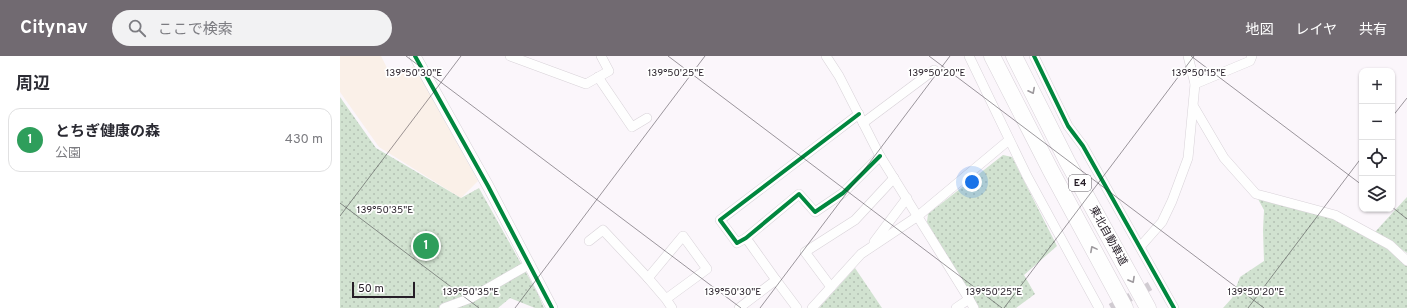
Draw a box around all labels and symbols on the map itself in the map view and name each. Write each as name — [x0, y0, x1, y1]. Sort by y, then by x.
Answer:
text: 139°50'30"E — [386, 67, 442, 80]
text: 139°50'25"E — [648, 67, 704, 80]
text: 139°50'20"E — [909, 67, 965, 80]
text: 139°50'15"E — [1172, 67, 1226, 80]
one-way arrow — [1027, 87, 1035, 94]
your location — [962, 172, 982, 192]
road number: E4 — [1069, 175, 1091, 191]
text: 139°50'35"E — [357, 204, 413, 217]
street label: 東北自動車道 — [1086, 204, 1130, 268]
pin: 1 — [413, 231, 439, 261]
one-way arrow — [1090, 246, 1098, 253]
one-way arrow — [1128, 276, 1135, 283]
scale bar — [352, 280, 415, 299]
text: 139°50'35"E — [443, 286, 499, 299]
text: 139°50'30"E — [705, 286, 761, 299]
text: 139°50'25"E — [966, 286, 1022, 299]
text: 139°50'20"E — [1228, 286, 1284, 299]

